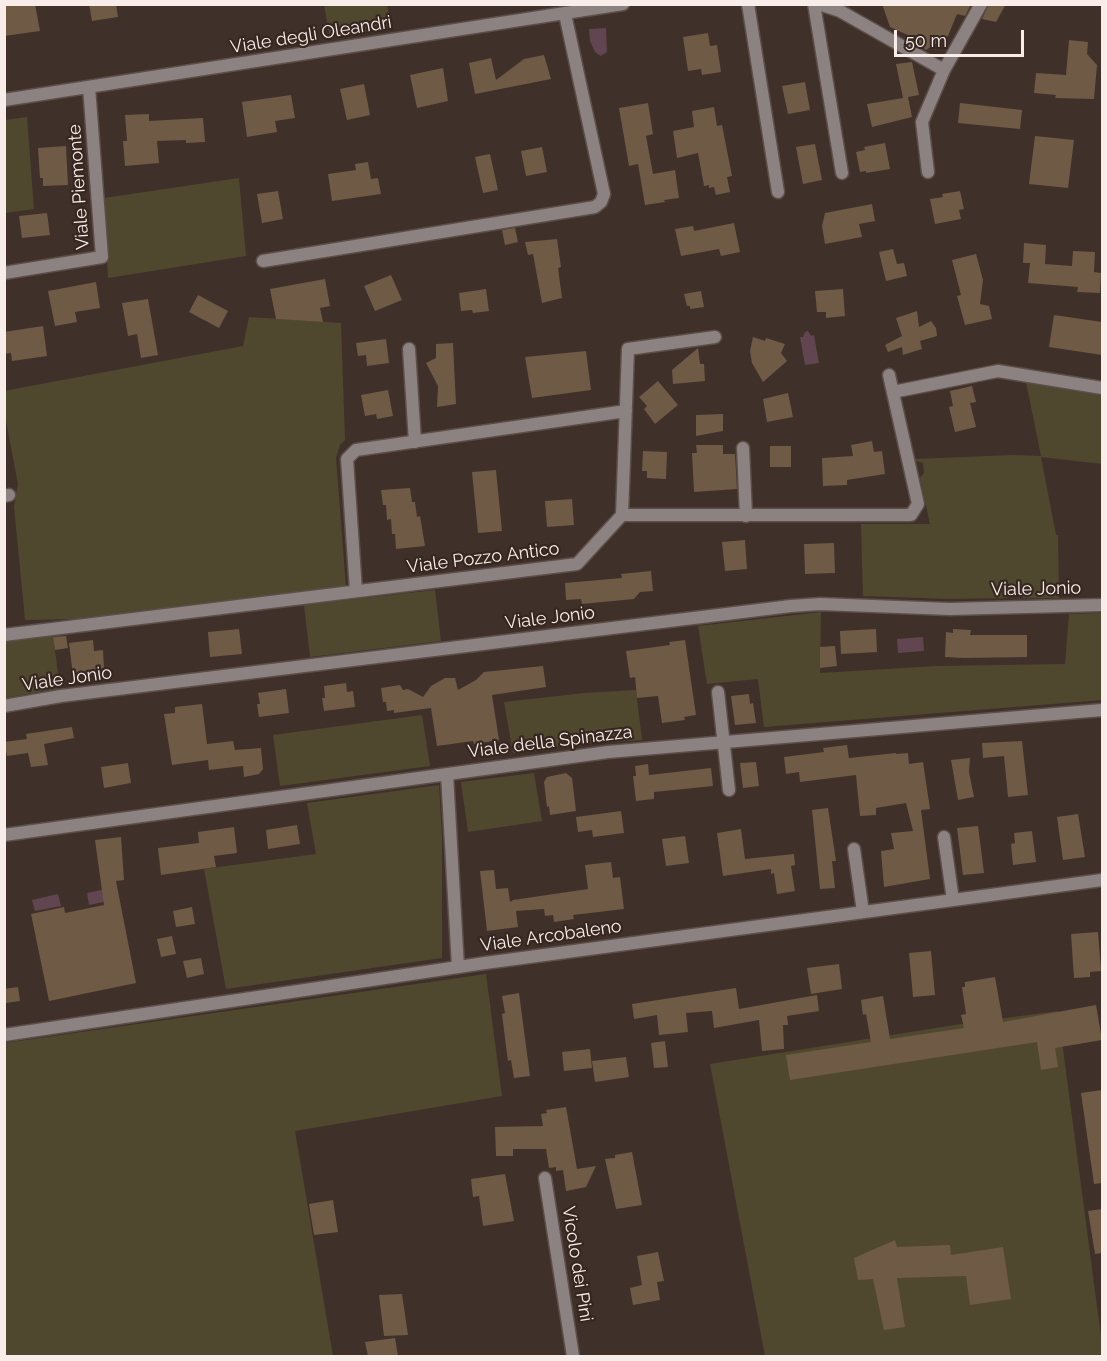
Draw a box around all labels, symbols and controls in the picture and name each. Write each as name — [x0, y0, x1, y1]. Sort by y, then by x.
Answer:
street label: Viale degli Oleandri — [229, 12, 393, 58]
scale bar — [897, 18, 1028, 56]
text: 50 m — [905, 30, 947, 51]
street label: Viale Piemonte — [64, 124, 94, 250]
street label: Viale Pozzo Antico — [406, 538, 560, 578]
street label: Viale Jonio — [991, 577, 1081, 601]
street label: Viale Jonio — [504, 602, 596, 634]
street label: Viale Jonio — [21, 662, 113, 696]
street label: Viale della Spinazza — [466, 721, 634, 763]
street label: Viale Arcobaleno — [479, 915, 623, 957]
street label: Vicolo dei Pini — [557, 1205, 597, 1323]

